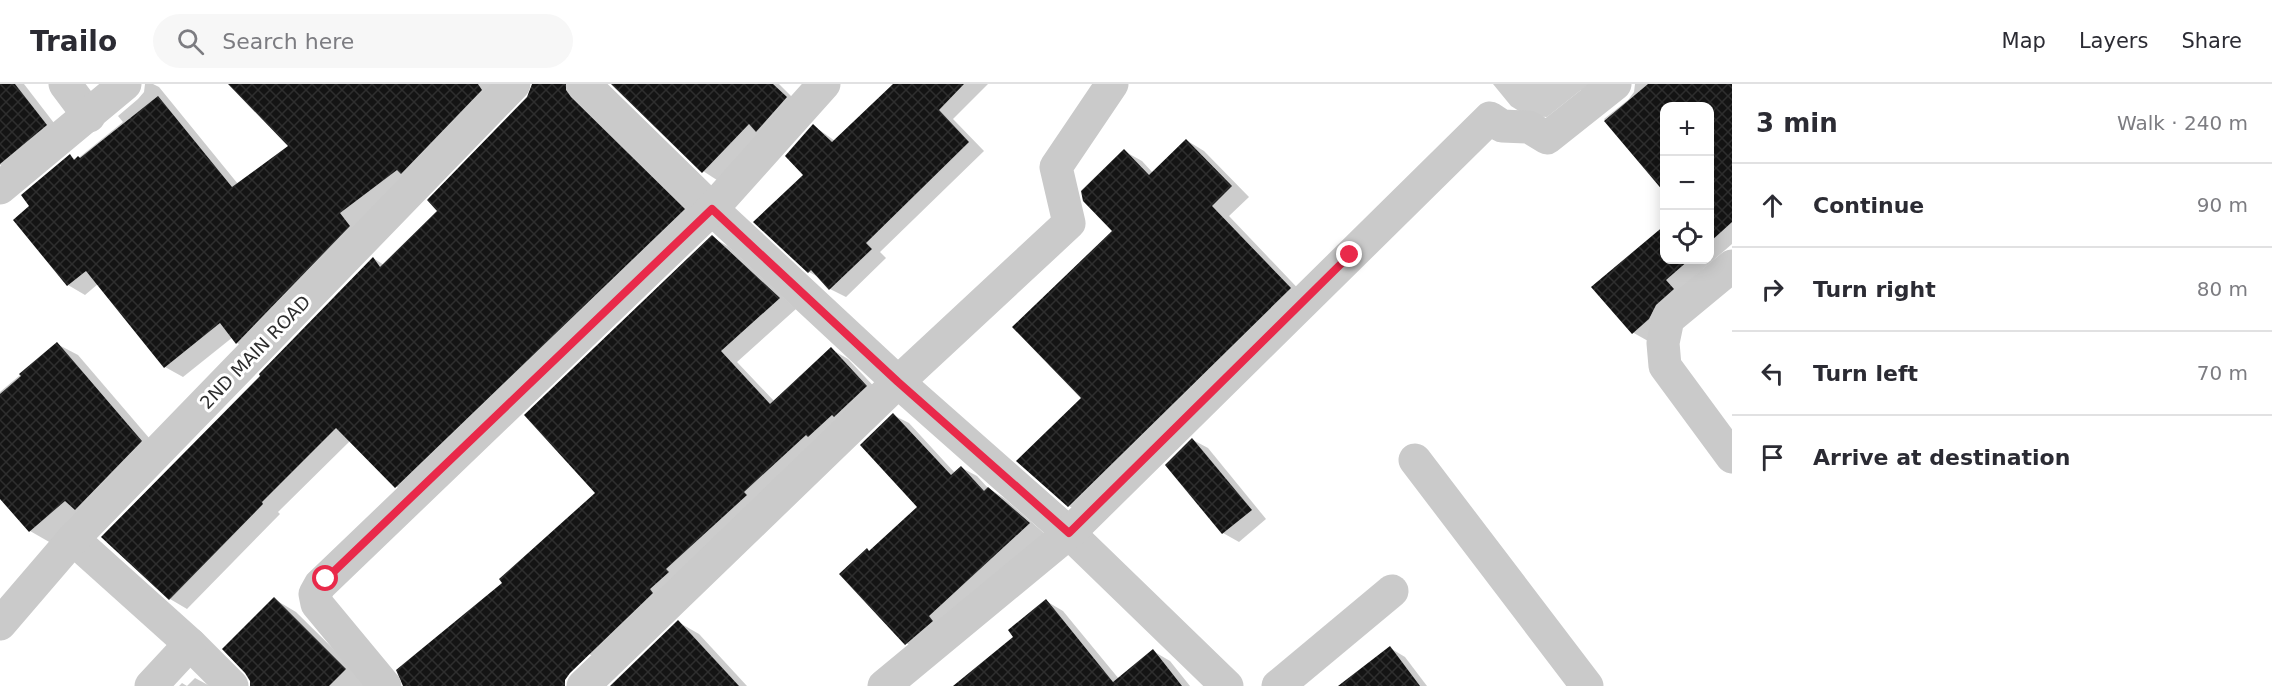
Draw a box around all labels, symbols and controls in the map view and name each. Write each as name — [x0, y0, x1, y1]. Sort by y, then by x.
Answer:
search box — [153, 14, 573, 68]
text: Trailo — [30, 25, 117, 58]
icon: search — [174, 25, 207, 58]
text: Search here — [222, 29, 354, 54]
text: Map — [2002, 29, 2046, 53]
text: Layers — [2079, 29, 2148, 53]
text: Share — [2181, 29, 2242, 53]
map controls — [1660, 102, 1714, 264]
button: + — [1660, 102, 1714, 156]
text: 3 min — [1756, 108, 1838, 138]
text: Walk · 240 m — [2117, 111, 2248, 135]
button: − — [1660, 156, 1714, 210]
icon: ahead — [1756, 189, 1789, 222]
text: Continue — [1813, 193, 1924, 218]
text: 90 m — [2197, 193, 2248, 217]
button: locate — [1660, 210, 1714, 264]
route end — [1336, 241, 1362, 267]
icon: right — [1756, 273, 1789, 306]
text: Turn right — [1813, 277, 1936, 302]
text: 80 m — [2197, 277, 2248, 301]
street label: 2ND MAIN ROAD — [196, 291, 314, 413]
icon: left — [1756, 357, 1789, 390]
text: Turn left — [1813, 361, 1918, 386]
text: 70 m — [2197, 361, 2248, 385]
icon: arrive — [1756, 441, 1789, 474]
text: Arrive at destination — [1813, 445, 2070, 470]
route start — [312, 565, 338, 591]

